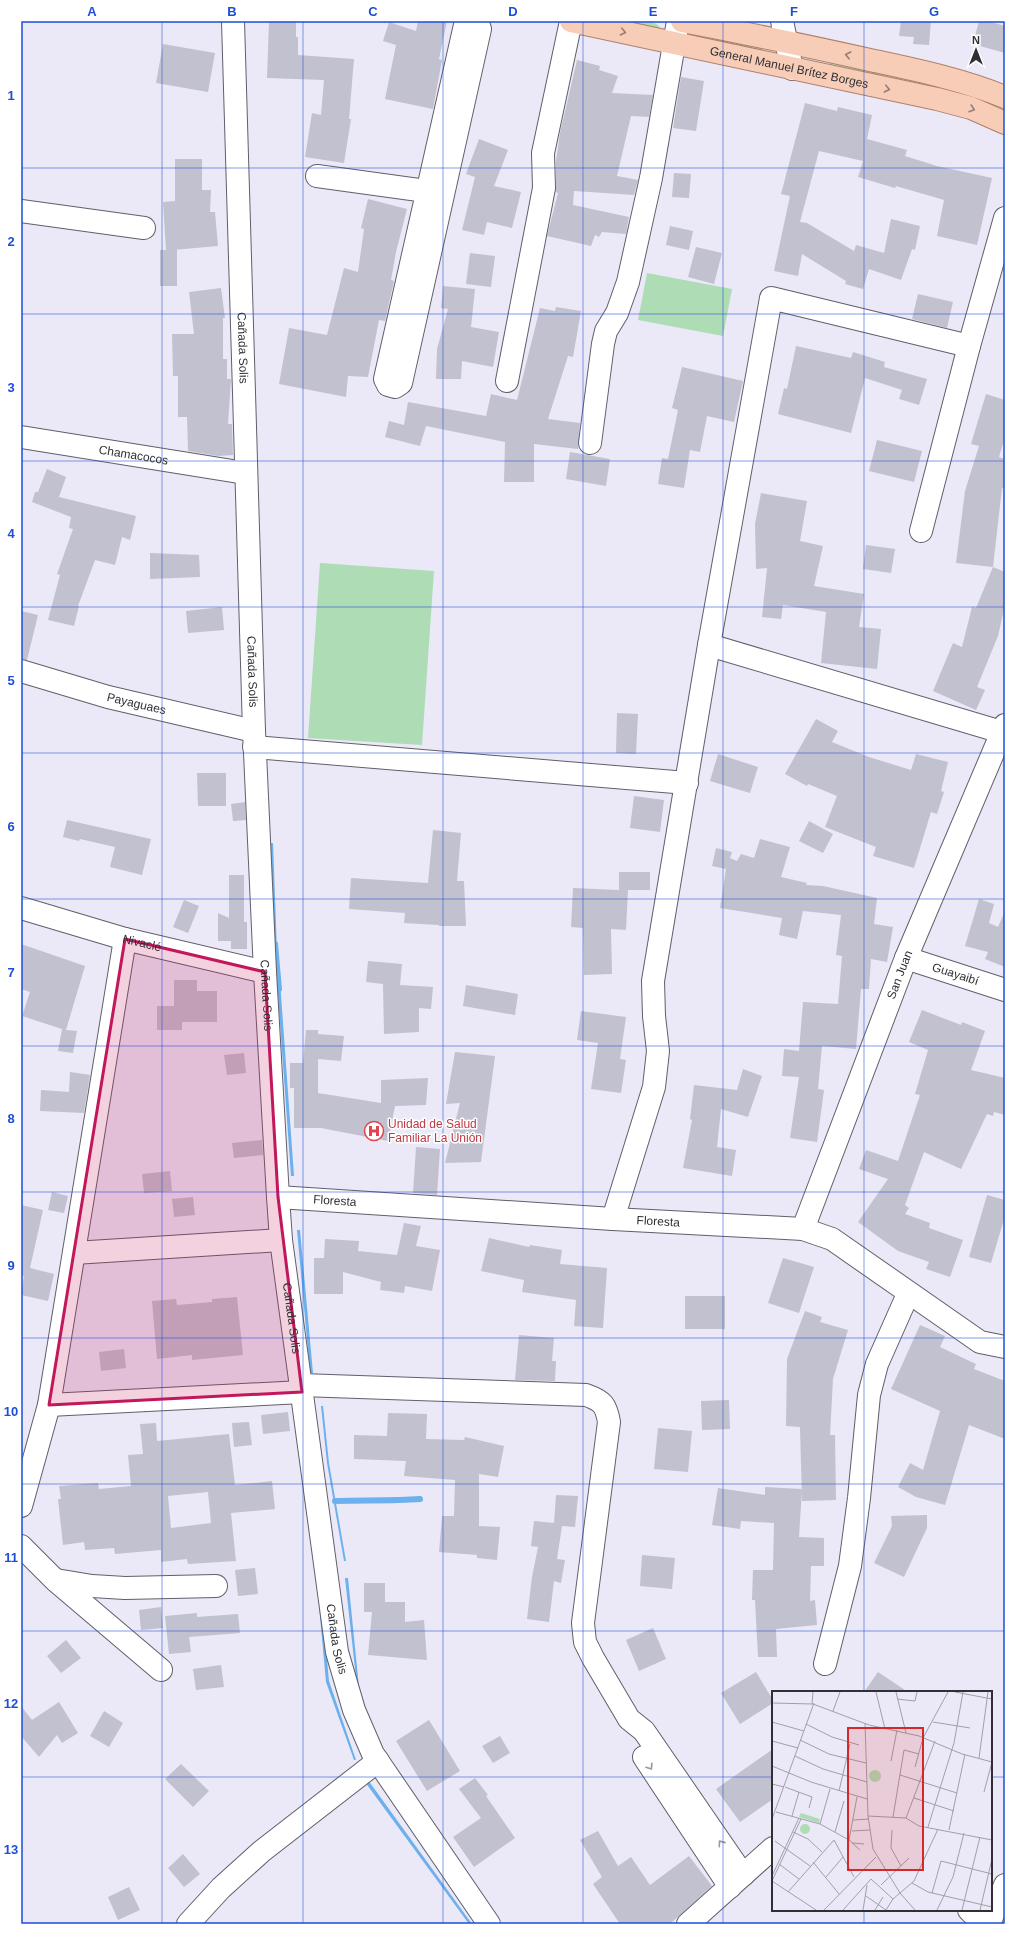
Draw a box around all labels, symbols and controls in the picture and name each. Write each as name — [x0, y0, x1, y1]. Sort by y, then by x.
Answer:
text: A — [87, 4, 97, 19]
text: B — [227, 4, 237, 19]
text: C — [368, 4, 378, 19]
text: D — [508, 4, 518, 19]
text: E — [649, 4, 658, 19]
text: F — [790, 4, 798, 19]
text: G — [929, 4, 939, 19]
one-way arrow — [620, 28, 626, 36]
north arrow — [956, 30, 996, 70]
text: N — [972, 34, 980, 46]
street label: General Manuel Brítez Borges — [709, 44, 870, 91]
one-way arrow — [845, 51, 851, 59]
one-way arrow — [884, 84, 890, 92]
text: 1 — [7, 88, 15, 103]
one-way arrow — [968, 104, 975, 113]
text: 2 — [7, 234, 15, 249]
street label: Cañada Solis — [235, 312, 251, 384]
text: 3 — [7, 380, 15, 395]
street label: Chamacocos — [98, 443, 169, 468]
text: 4 — [7, 526, 15, 541]
street label: Cañada Solis — [244, 636, 260, 708]
text: 5 — [7, 673, 15, 688]
street label: Payaguaes — [106, 690, 167, 717]
text: 6 — [7, 819, 15, 834]
street label: Nivaclé — [121, 932, 163, 954]
street label: San Juan — [884, 948, 915, 1001]
street label: Cañada Solis — [257, 959, 275, 1031]
street label: Guayaibí — [930, 960, 981, 988]
text: 7 — [7, 965, 15, 980]
text: 8 — [7, 1111, 15, 1126]
place label: Unidad de Salud Familiar La Unión — [388, 1117, 482, 1145]
hospital icon: Unidad de Salud Familiar La Unión — [363, 1120, 385, 1142]
street label: Floresta — [313, 1192, 357, 1209]
street label: Floresta — [636, 1213, 681, 1230]
text: 9 — [7, 1258, 15, 1273]
street label: Cañada Solis — [280, 1282, 303, 1355]
text: 10 — [4, 1404, 18, 1419]
text: 11 — [4, 1550, 18, 1565]
street label: Cañada Solis — [324, 1603, 350, 1676]
inset map — [772, 1691, 992, 1911]
text: 12 — [4, 1696, 18, 1711]
one-way arrow — [645, 1763, 653, 1770]
one-way arrow — [718, 1840, 726, 1847]
text: 13 — [4, 1842, 18, 1857]

